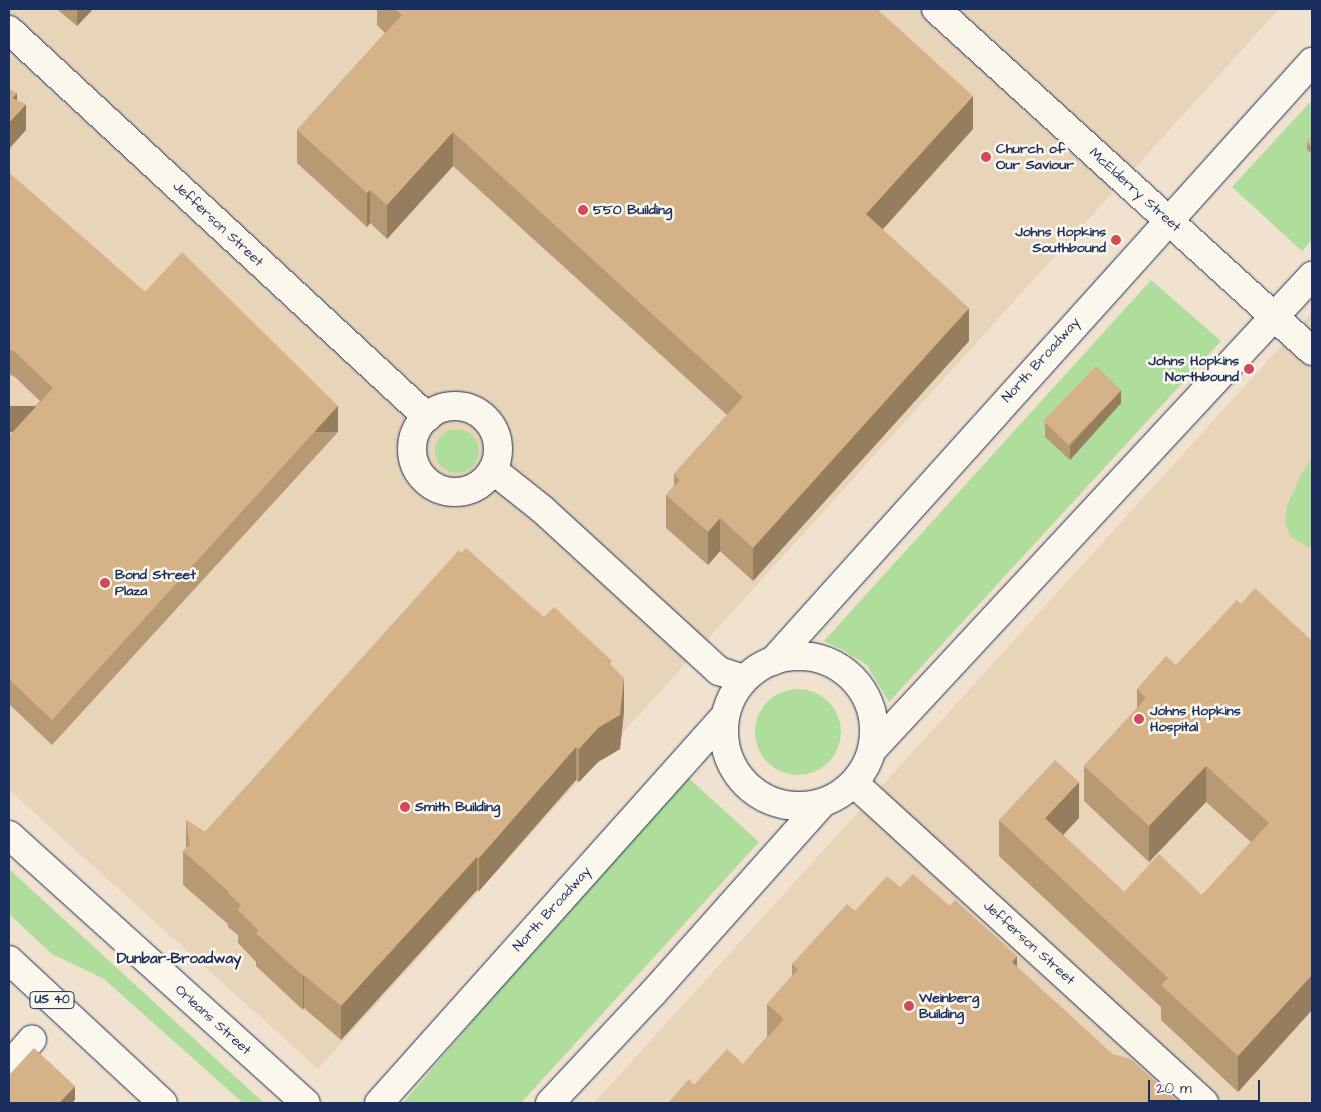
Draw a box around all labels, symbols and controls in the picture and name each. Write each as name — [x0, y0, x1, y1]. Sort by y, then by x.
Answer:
place label: Church of Our Saviour — [996, 141, 1074, 174]
street label: McElderry Street — [1086, 144, 1184, 236]
marker: Church of Our Saviour — [980, 151, 992, 163]
street label: Jefferson Street — [169, 178, 267, 270]
place label: 550 Building — [593, 202, 672, 218]
marker: 550 Building — [577, 204, 589, 216]
place label: Johns Hopkins Southbound — [1015, 224, 1106, 256]
marker: Johns Hopkins Southbound — [1110, 234, 1122, 246]
street label: North Broadway — [998, 314, 1084, 406]
place label: Johns Hopkins Northbound — [1148, 353, 1239, 386]
marker: Johns Hopkins Northbound — [1243, 363, 1255, 375]
place label: Bond Street Plaza — [115, 567, 196, 600]
marker: Bond Street Plaza — [99, 577, 111, 589]
place label: Johns Hopkins Hospital — [1150, 703, 1241, 736]
marker: Johns Hopkins Hospital — [1132, 712, 1146, 726]
place label: Smith Building — [415, 799, 500, 815]
marker: Smith Building — [399, 801, 411, 813]
street label: North Broadway — [509, 863, 595, 955]
street label: Jefferson Street — [980, 897, 1078, 989]
district label: Dunbar-Broadway — [117, 950, 241, 968]
street label: Orleans Street — [171, 981, 255, 1059]
road number: US 40 — [30, 990, 74, 1010]
place label: Weinberg Building — [919, 990, 979, 1022]
marker: Weinberg Building — [903, 1000, 915, 1012]
scale bar — [1151, 1070, 1264, 1102]
text: 20 m — [1156, 1078, 1192, 1099]

